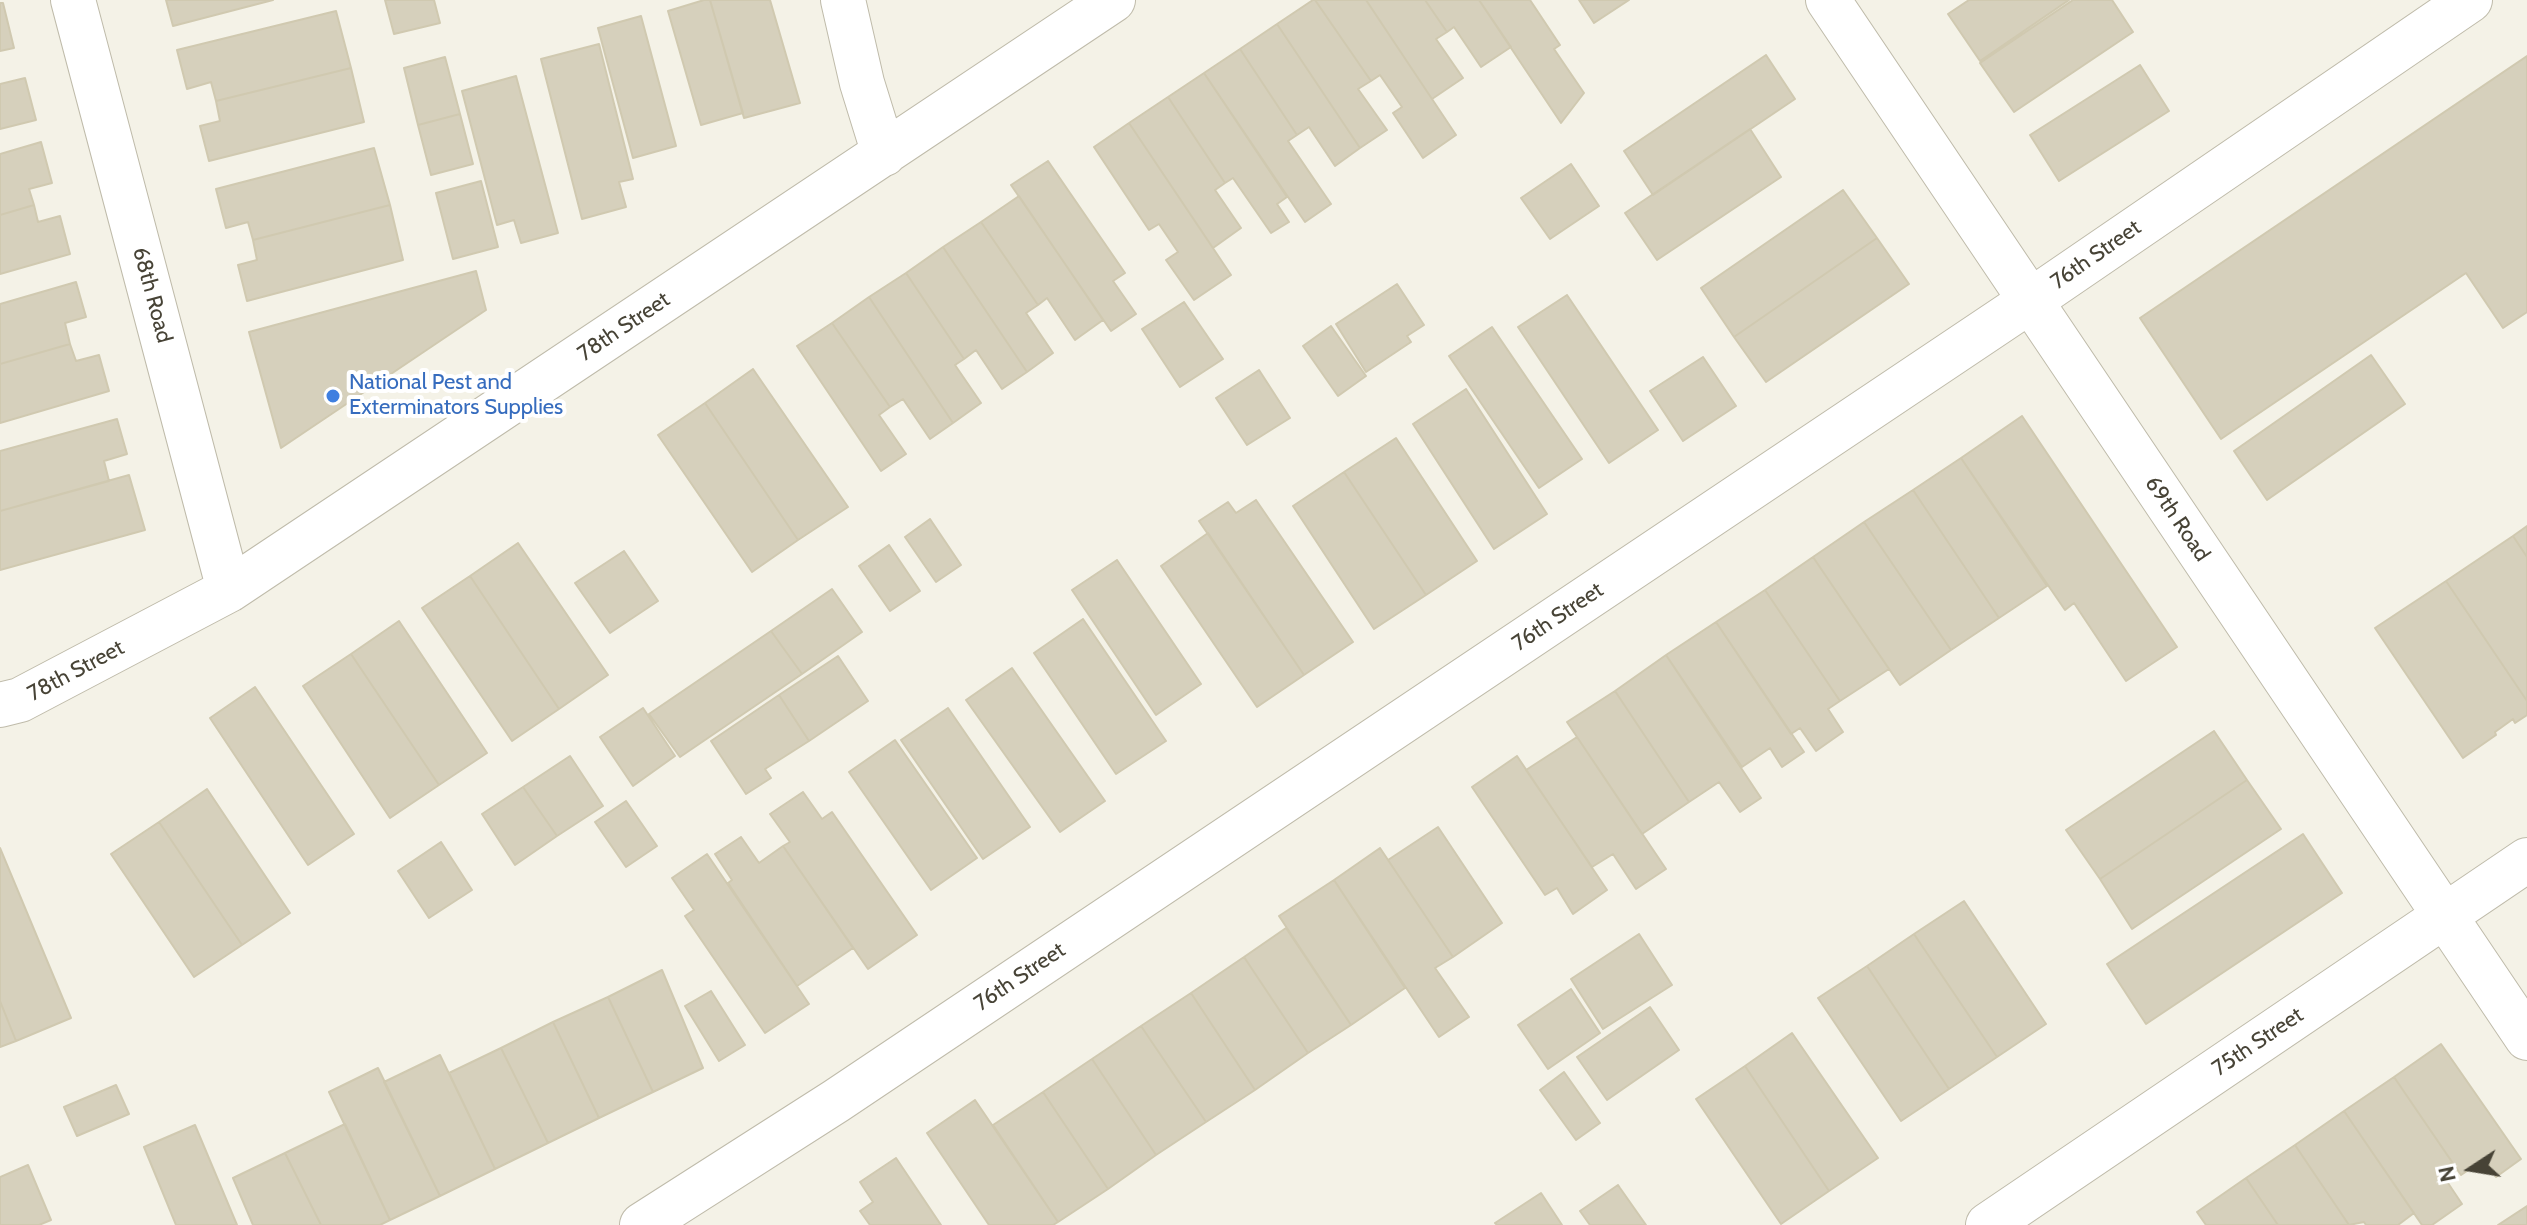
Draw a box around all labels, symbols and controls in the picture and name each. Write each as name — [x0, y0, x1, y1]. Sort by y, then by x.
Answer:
street label: 76th Street — [2046, 214, 2146, 296]
street label: 68th Road — [127, 244, 177, 346]
street label: 78th Street — [573, 287, 675, 367]
place label: National Pest and Exterminators Supplies — [349, 370, 563, 422]
marker: National Pest and Exterminators Supplies — [324, 387, 342, 405]
street label: 69th Road — [2139, 471, 2215, 567]
street label: 76th Street — [1508, 577, 1608, 657]
street label: 78th Street — [23, 635, 129, 707]
street label: 76th Street — [970, 937, 1070, 1017]
street label: 75th Street — [2208, 1002, 2308, 1082]
north arrow — [2431, 1129, 2511, 1209]
text: N — [2432, 1164, 2462, 1185]

